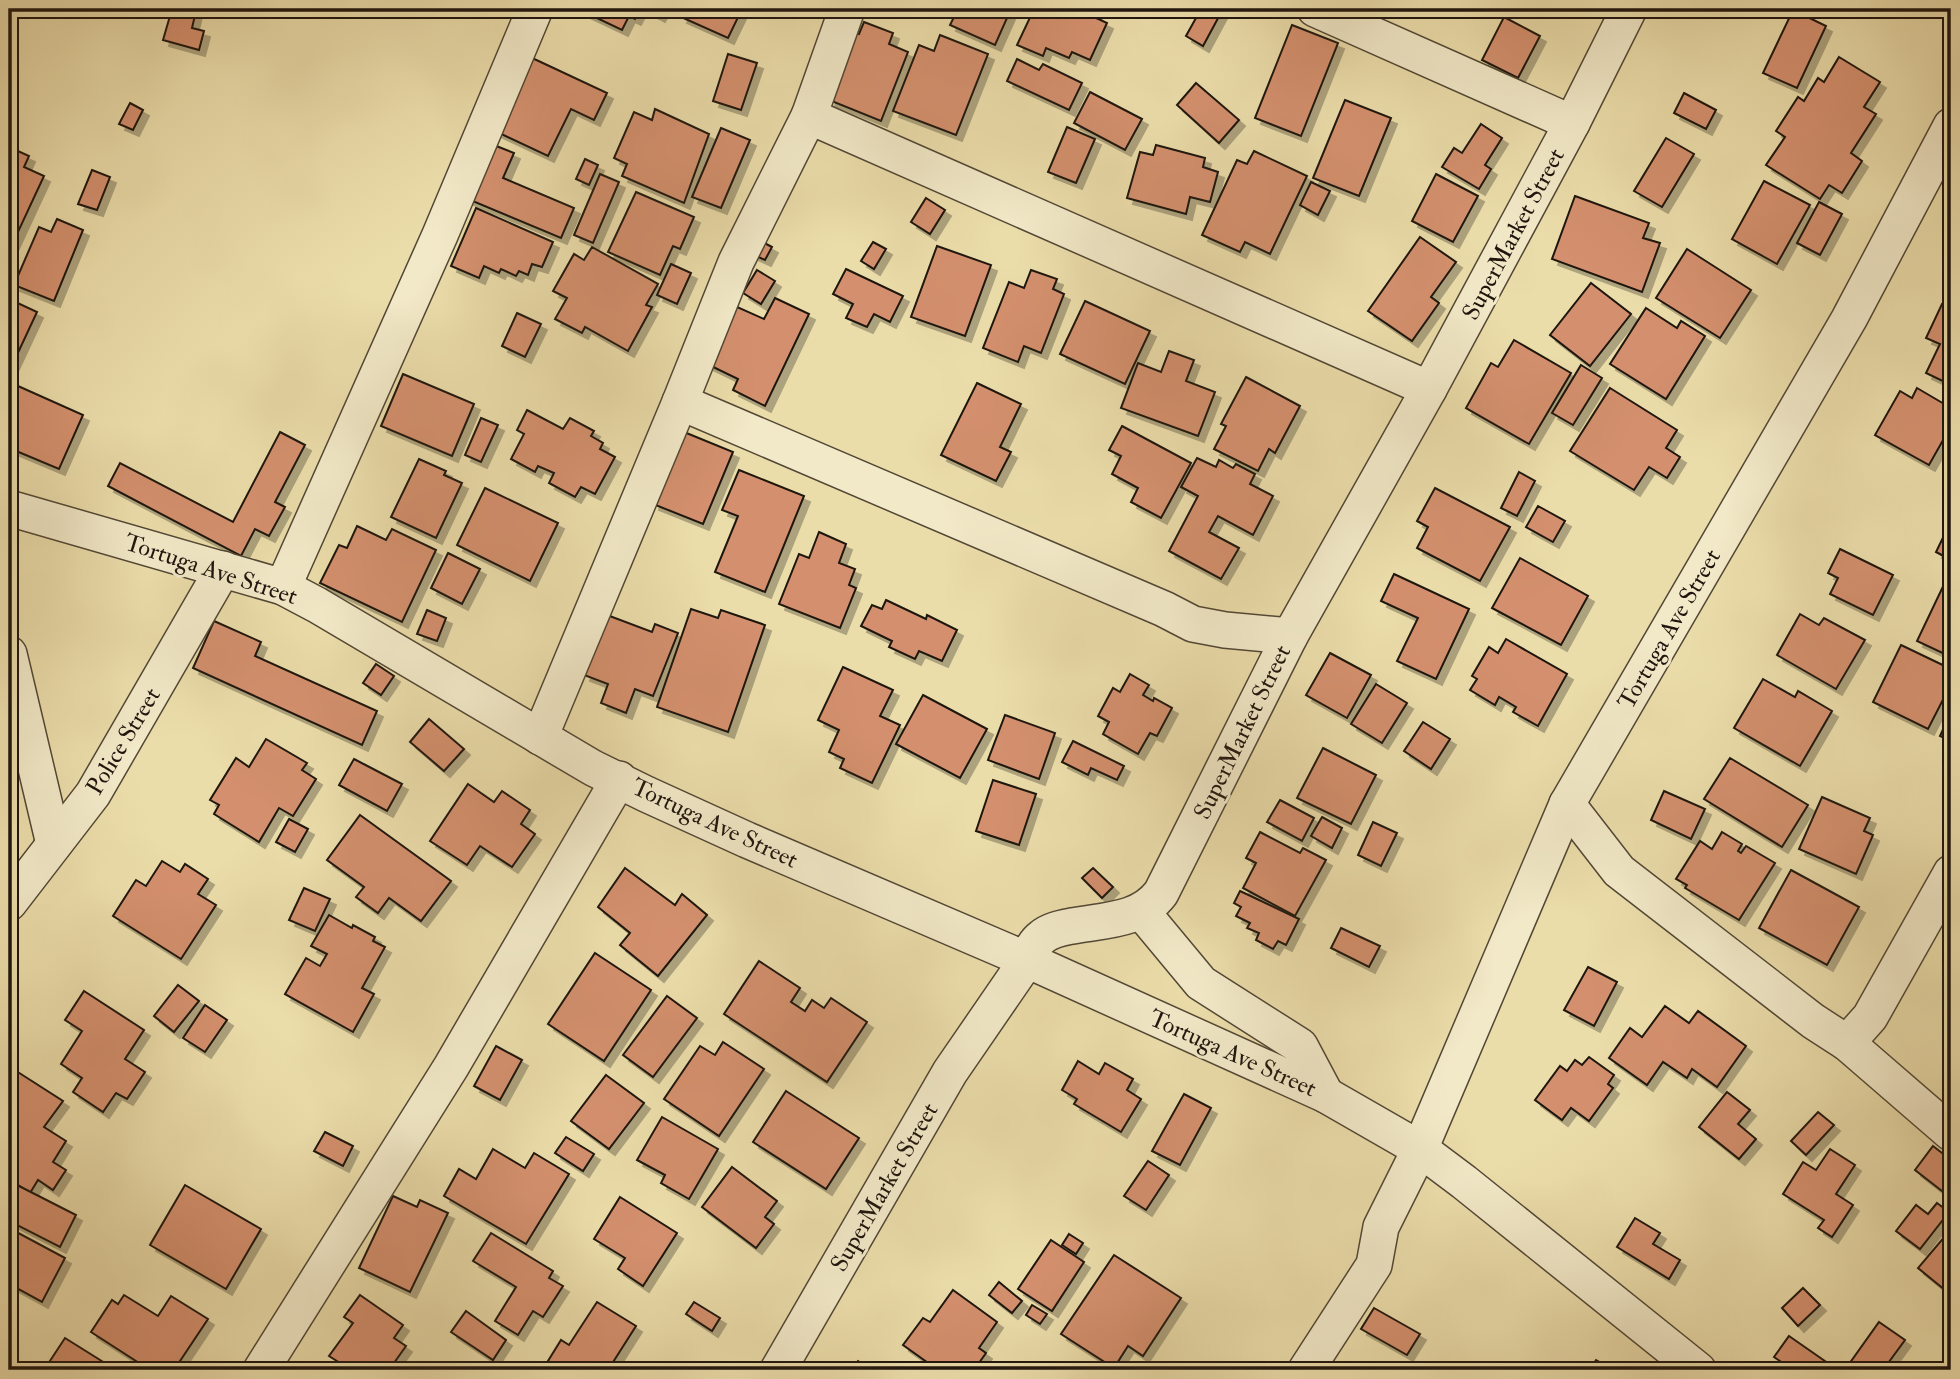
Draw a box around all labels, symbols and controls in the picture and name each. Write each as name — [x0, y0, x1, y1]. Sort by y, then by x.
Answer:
street label: SuperMarket Street — [1455, 143, 1572, 325]
street label: Tortuga Ave Street — [121, 527, 301, 612]
street label: Tortuga Ave Street — [1611, 543, 1728, 715]
street label: SuperMarket Street — [1187, 640, 1298, 824]
street label: Police Street — [79, 682, 168, 801]
street label: Tortuga Ave Street — [627, 771, 803, 876]
street label: Tortuga Ave Street — [1144, 1003, 1321, 1104]
street label: SuperMarket Street — [823, 1097, 945, 1277]

